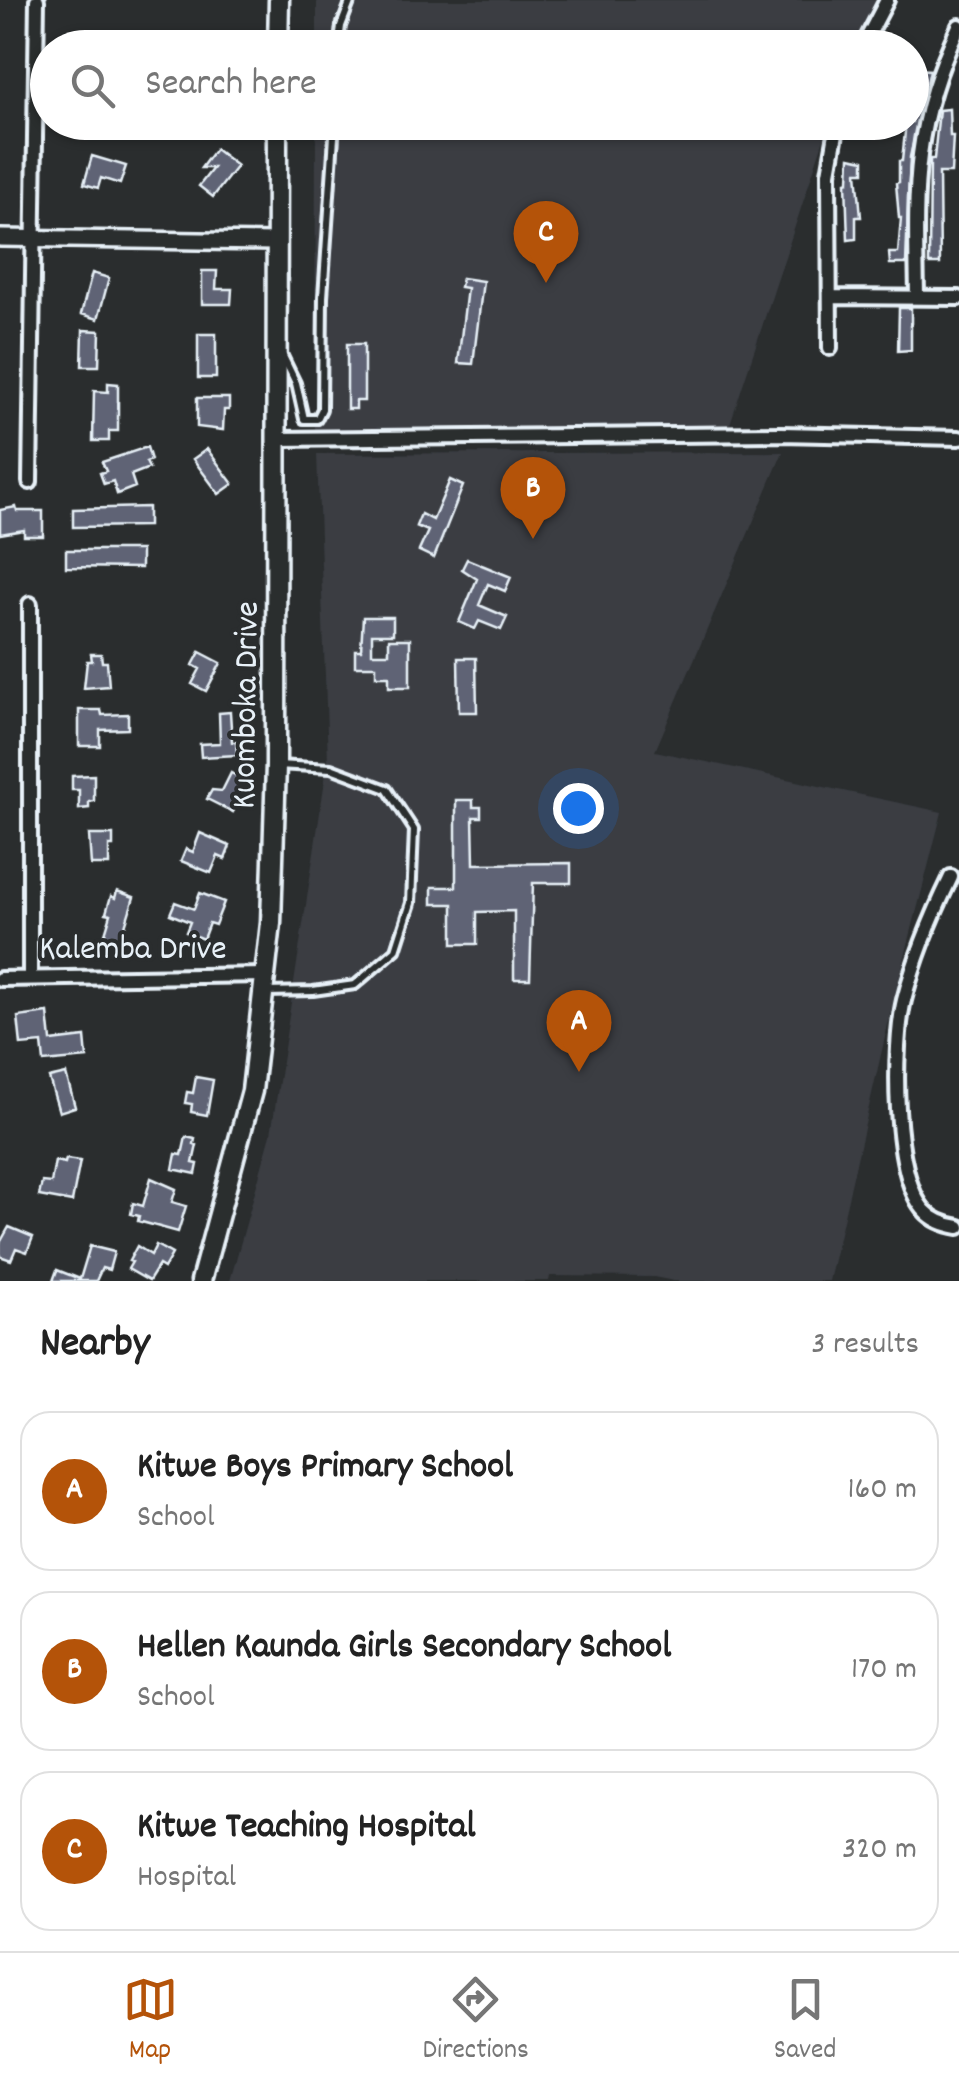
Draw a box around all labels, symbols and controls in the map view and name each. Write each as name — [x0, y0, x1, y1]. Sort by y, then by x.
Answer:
search box — [30, 30, 929, 140]
icon: search — [65, 58, 120, 113]
text: Search here — [145, 58, 317, 113]
pin: C — [514, 200, 578, 283]
pin: B — [500, 456, 566, 539]
street label: Kuomboka Drive — [221, 601, 275, 809]
your location — [553, 783, 604, 834]
street label: Kalemba Drive — [39, 926, 227, 976]
pin: A — [546, 990, 612, 1072]
text: Nearby — [40, 1316, 150, 1376]
text: 3 results — [811, 1323, 919, 1369]
text: Kitwe Boys Primary School — [137, 1441, 513, 1496]
text: A — [66, 1468, 83, 1514]
text: 160 m — [848, 1468, 917, 1514]
text: School — [137, 1496, 215, 1542]
text: Hellen Kaunda Girls Secondary School — [137, 1621, 671, 1676]
text: B — [67, 1648, 82, 1694]
text: 170 m — [851, 1648, 917, 1694]
text: School — [137, 1676, 215, 1722]
text: Kitwe Teaching Hospital — [137, 1801, 475, 1856]
text: C — [67, 1828, 82, 1874]
text: 320 m — [842, 1828, 917, 1874]
text: Hospital — [137, 1856, 236, 1902]
tab: Map — [123, 1972, 178, 2072]
tab: Directions — [423, 1972, 529, 2072]
tab: Saved — [774, 1972, 836, 2072]

